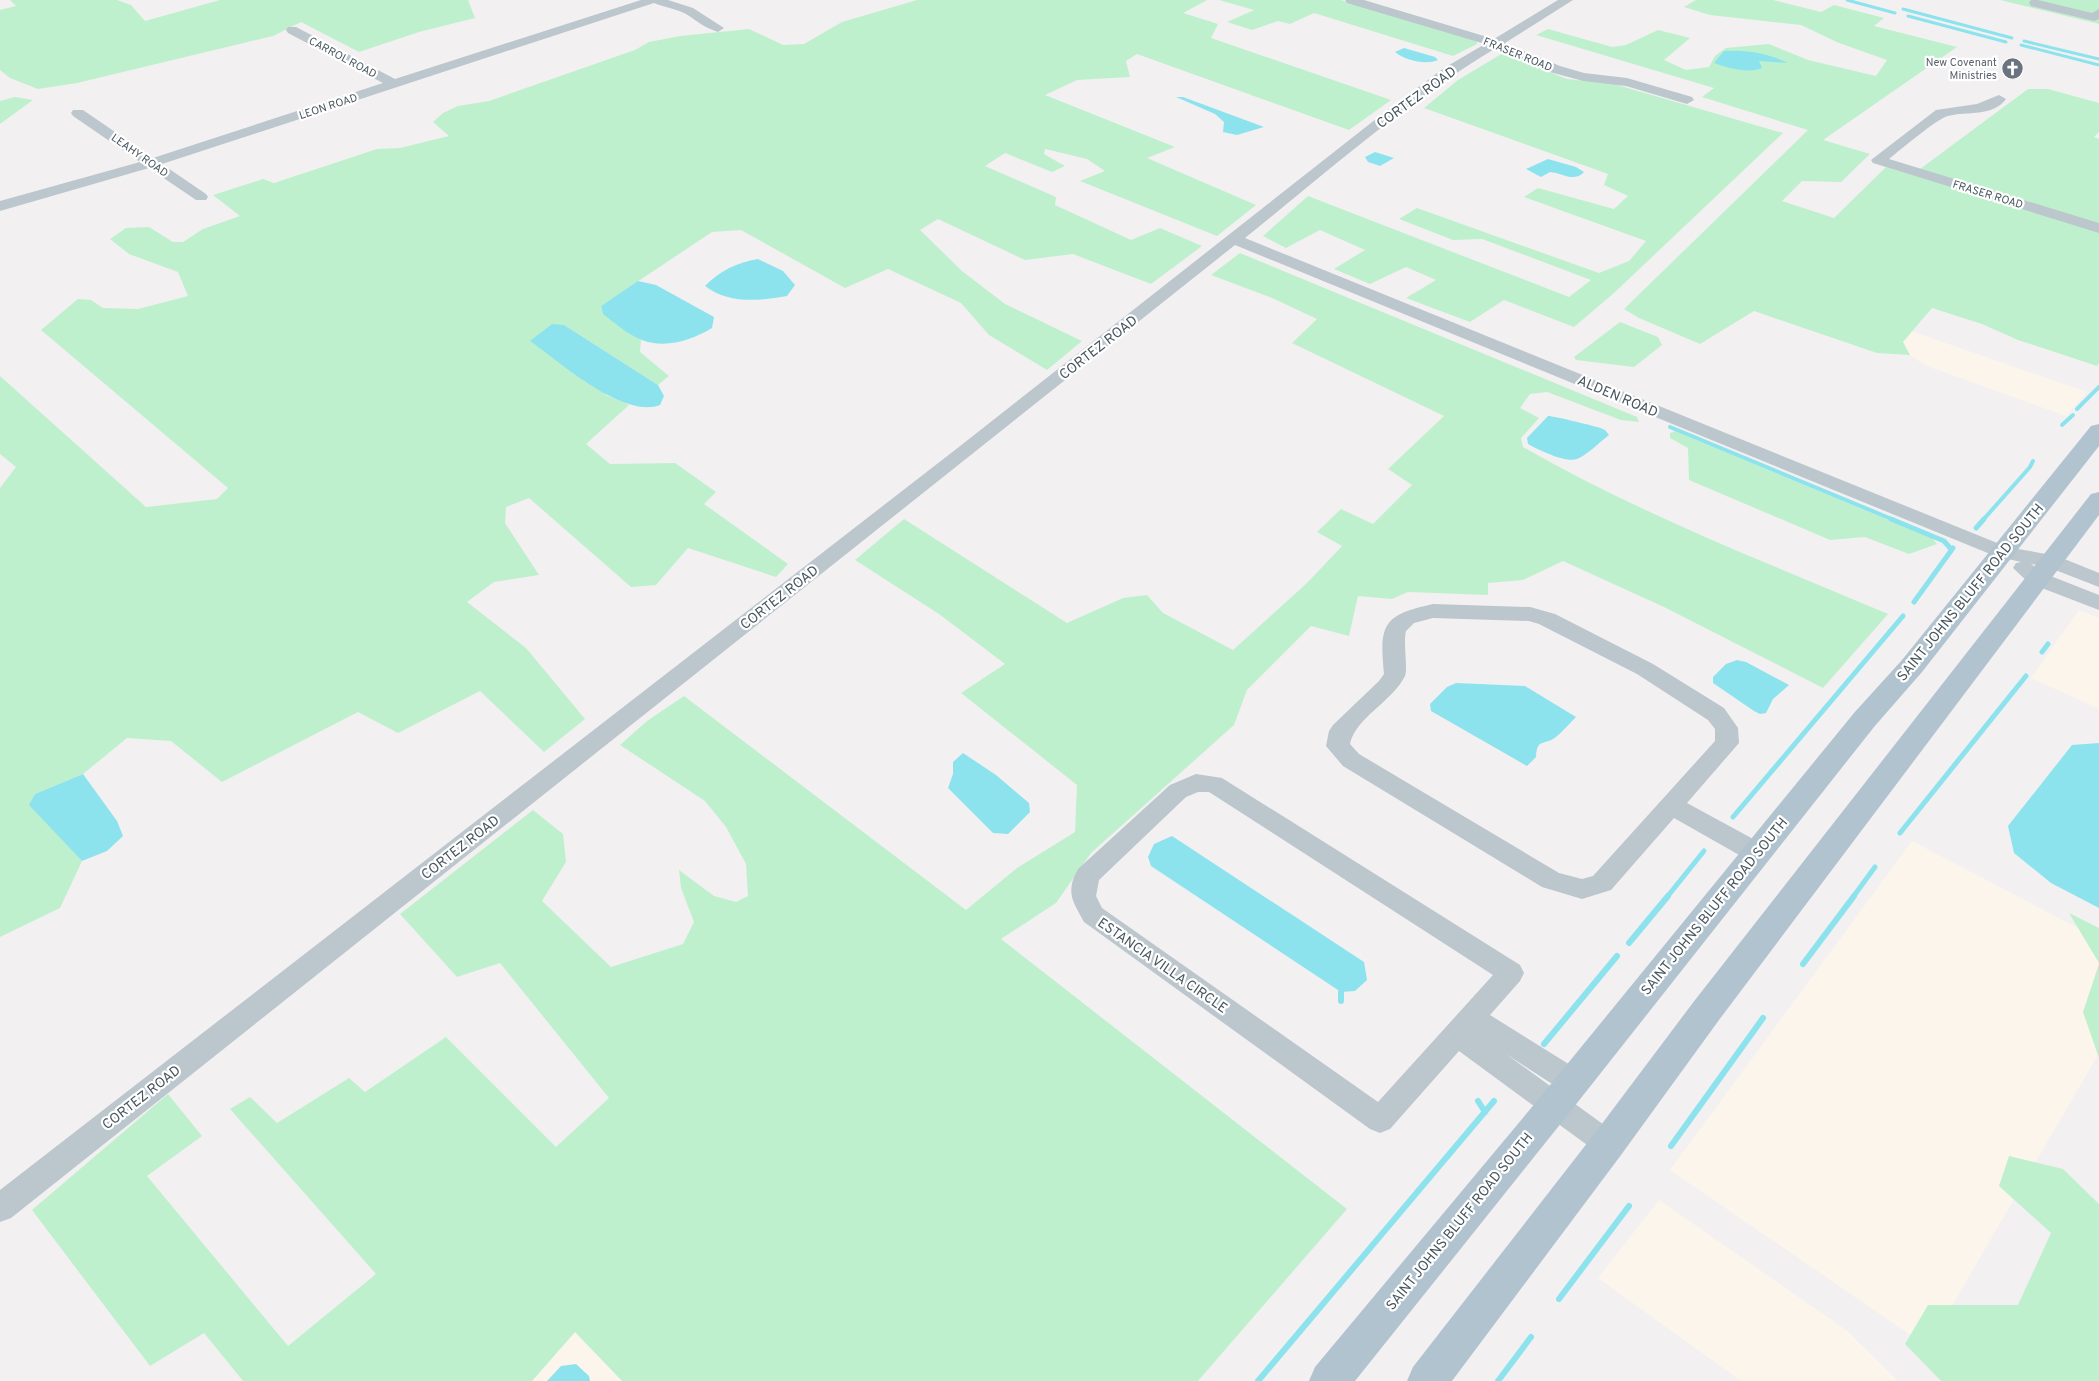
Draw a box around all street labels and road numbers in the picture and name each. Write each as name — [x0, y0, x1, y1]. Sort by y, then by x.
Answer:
street label: CARROL ROAD — [306, 34, 379, 82]
street label: FRASER ROAD — [1481, 35, 1554, 75]
street label: CORTEZ ROAD — [1374, 64, 1460, 133]
street label: LEON ROAD — [297, 91, 359, 123]
street label: LEAHY ROAD — [108, 131, 171, 181]
street label: FRASER ROAD — [1951, 178, 2025, 212]
street label: CORTEZ ROAD — [1056, 312, 1141, 384]
street label: ALDEN ROAD — [1575, 373, 1660, 422]
street label: SAINT JOHNS BLUFF ROAD SOUTH — [1894, 501, 2048, 685]
street label: CORTEZ ROAD — [737, 562, 822, 634]
street label: CORTEZ ROAD — [418, 812, 503, 884]
street label: SAINT JOHNS BLUFF ROAD SOUTH — [1638, 815, 1792, 999]
street label: ESTANCIA VILLA CIRCLE — [1094, 915, 1230, 1018]
street label: CORTEZ ROAD — [99, 1062, 184, 1134]
street label: SAINT JOHNS BLUFF ROAD SOUTH — [1383, 1130, 1537, 1314]

